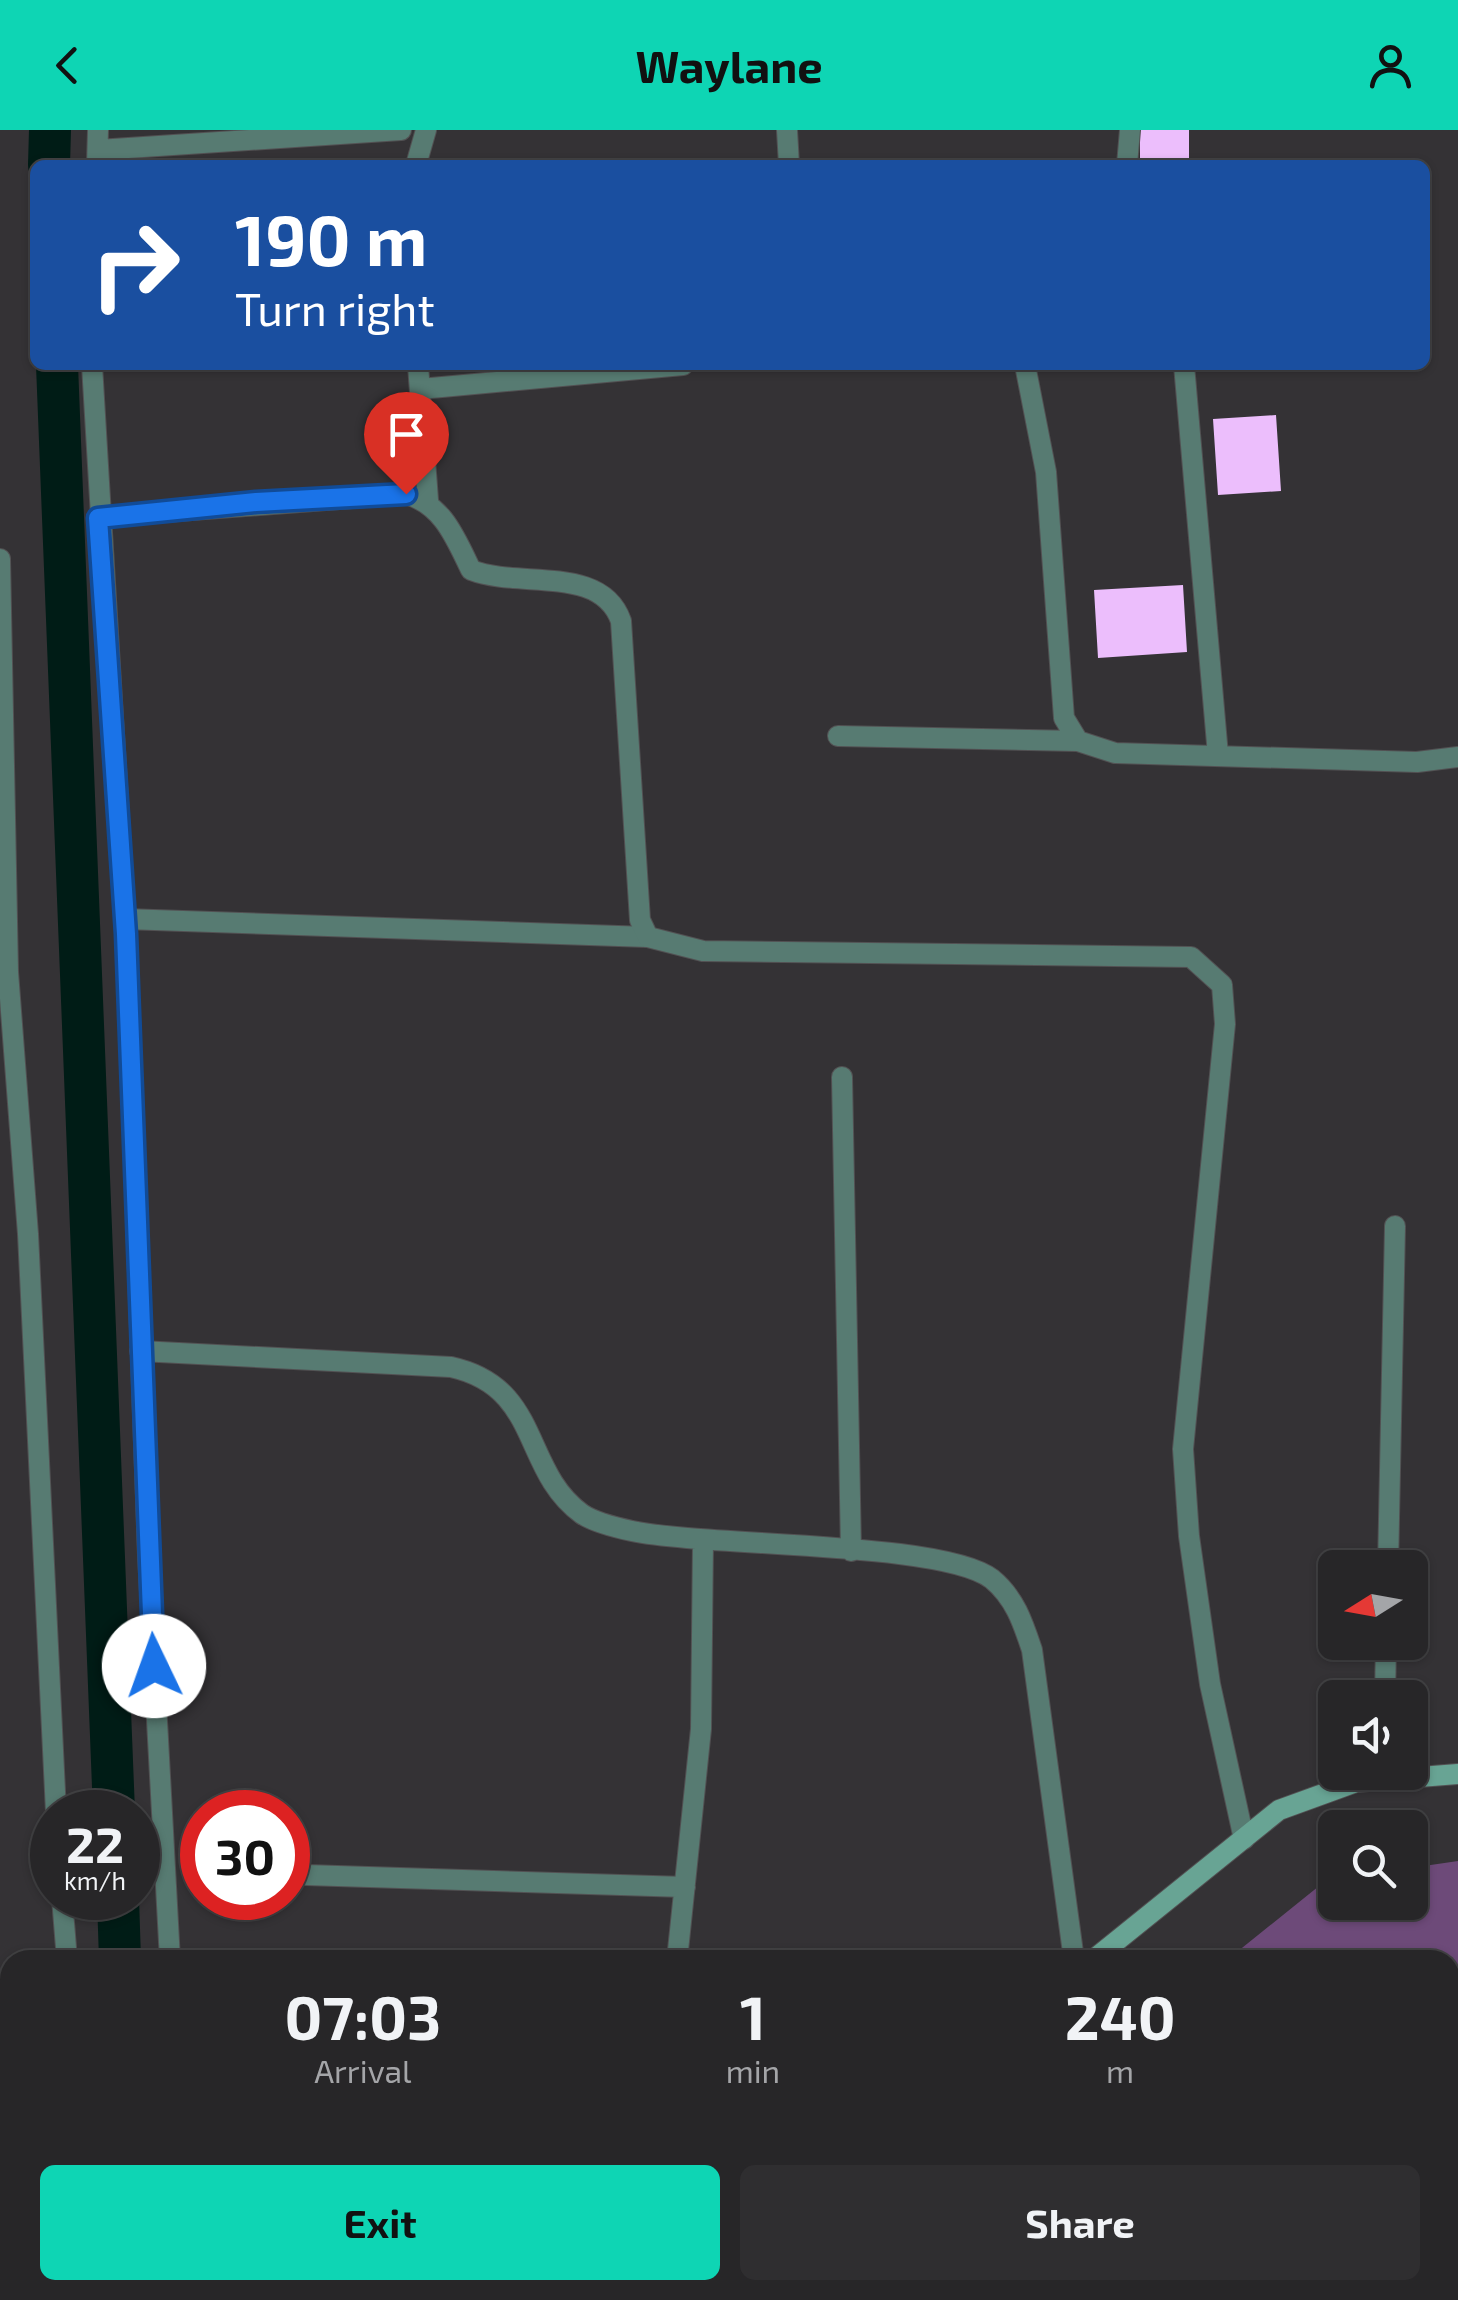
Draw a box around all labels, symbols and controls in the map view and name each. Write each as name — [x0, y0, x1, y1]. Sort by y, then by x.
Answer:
icon: back — [40, 38, 95, 93]
text: Waylane — [635, 38, 823, 92]
icon: person — [1363, 38, 1418, 93]
text: 190 m — [235, 196, 428, 280]
icon: right — [70, 200, 200, 330]
text: Turn right — [235, 281, 435, 335]
pin — [364, 392, 449, 495]
icon: arrive — [379, 407, 434, 462]
north arrow — [1318, 1550, 1428, 1660]
map controls — [1318, 1550, 1428, 1920]
position arrow — [102, 1614, 206, 1718]
button: sound — [1318, 1680, 1428, 1790]
speed limit sign: 30 — [180, 1790, 310, 1920]
button: search — [1318, 1810, 1428, 1920]
text: 22 — [66, 1813, 124, 1873]
text: km/h — [64, 1865, 126, 1895]
text: 07:03 — [284, 1980, 441, 2052]
text: 1 — [740, 1980, 766, 2052]
text: 240 — [1065, 1980, 1176, 2052]
text: Arrival — [314, 2051, 412, 2089]
text: min — [726, 2051, 780, 2089]
text: m — [1106, 2051, 1134, 2089]
button: Exit — [40, 2165, 720, 2280]
button: Share — [740, 2165, 1420, 2280]

